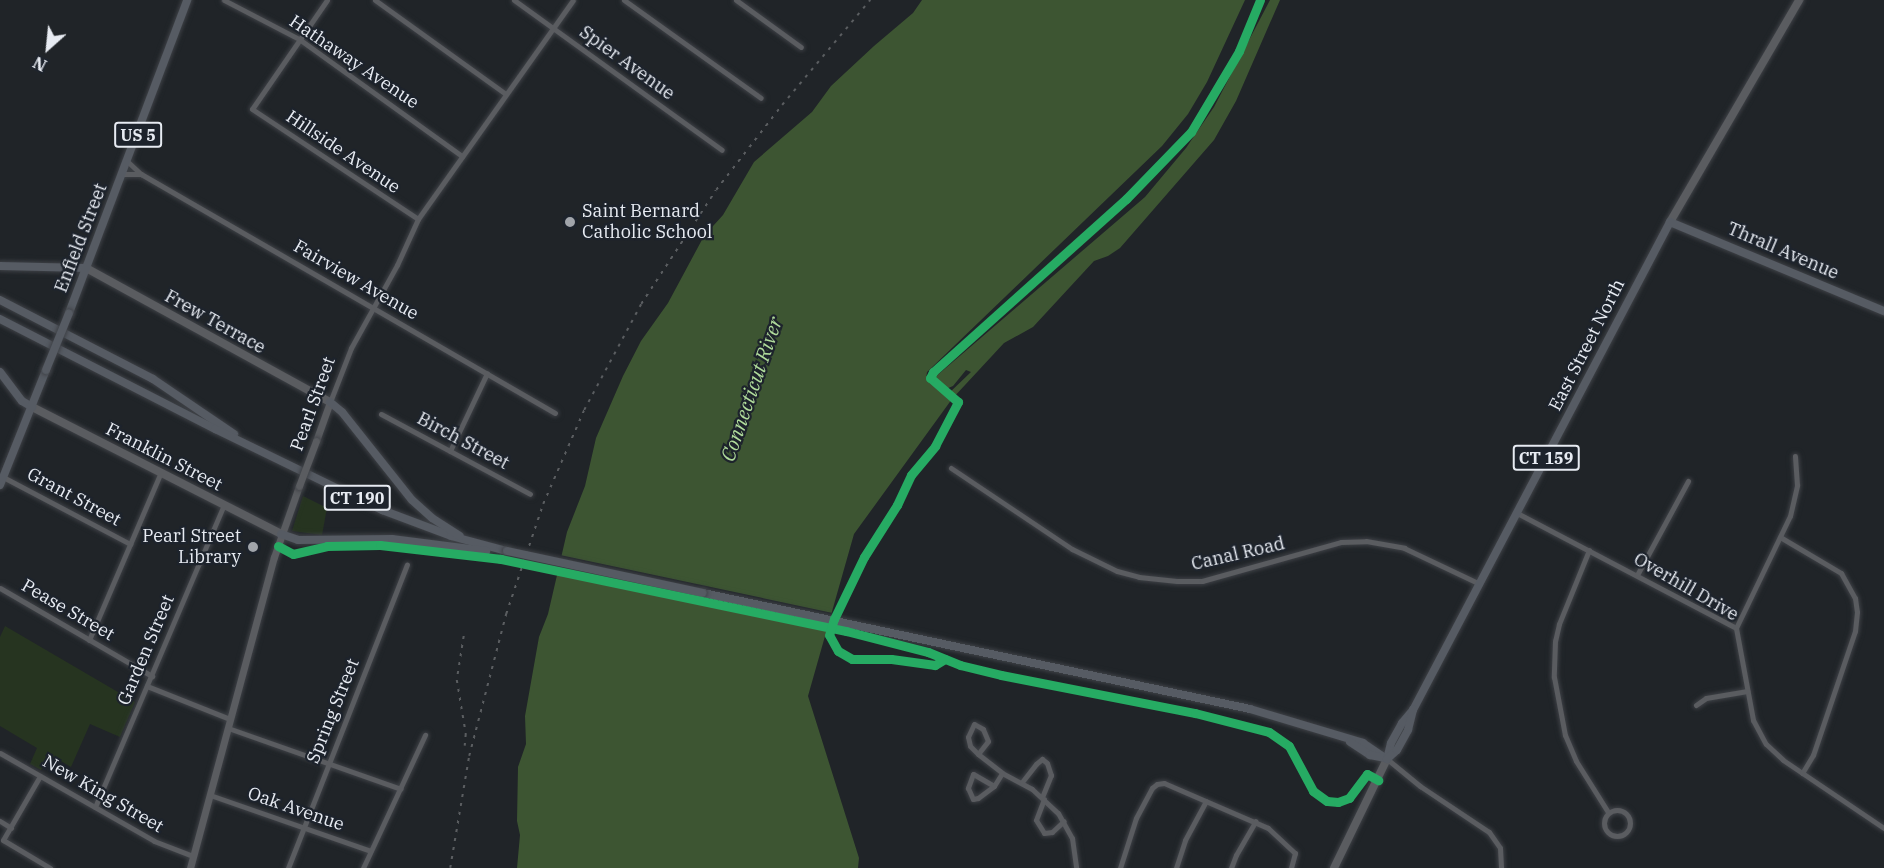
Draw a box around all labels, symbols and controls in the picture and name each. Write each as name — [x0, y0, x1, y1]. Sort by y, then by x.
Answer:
street label: Hathaway Avenue — [285, 11, 423, 113]
north arrow — [18, 18, 78, 78]
street label: Spier Avenue — [575, 21, 679, 105]
text: N — [30, 52, 50, 76]
street label: Hillside Avenue — [282, 106, 404, 198]
road number: US 5 — [114, 122, 162, 148]
street label: Enfield Street — [50, 180, 112, 296]
place label: Saint Bernard Catholic School — [582, 201, 712, 244]
marker: Saint Bernard Catholic School — [563, 215, 577, 229]
street label: Thrall Avenue — [1724, 218, 1842, 284]
street label: Fairview Avenue — [290, 235, 422, 325]
street label: East Street North — [1544, 275, 1630, 415]
street label: Frew Terrace — [161, 285, 269, 359]
water label: Connecticut River — [715, 314, 787, 464]
street label: Pearl Street — [286, 354, 340, 454]
street label: Birch Street — [413, 408, 513, 474]
street label: Franklin Street — [102, 418, 226, 496]
road number: CT 159 — [1512, 445, 1580, 471]
street label: Grant Street — [23, 463, 125, 531]
road number: CT 190 — [322, 485, 392, 511]
place label: Pearl Street Library — [142, 526, 241, 568]
street label: Canal Road — [1189, 533, 1287, 575]
marker: Pearl Street Library — [246, 540, 260, 554]
street label: Overhill Drive — [1630, 548, 1742, 626]
street label: Pease Street — [18, 575, 118, 645]
street label: Garden Street — [113, 592, 179, 708]
street label: Spring Street — [302, 655, 364, 767]
street label: New King Street — [39, 751, 167, 837]
street label: Oak Avenue — [245, 782, 347, 836]

